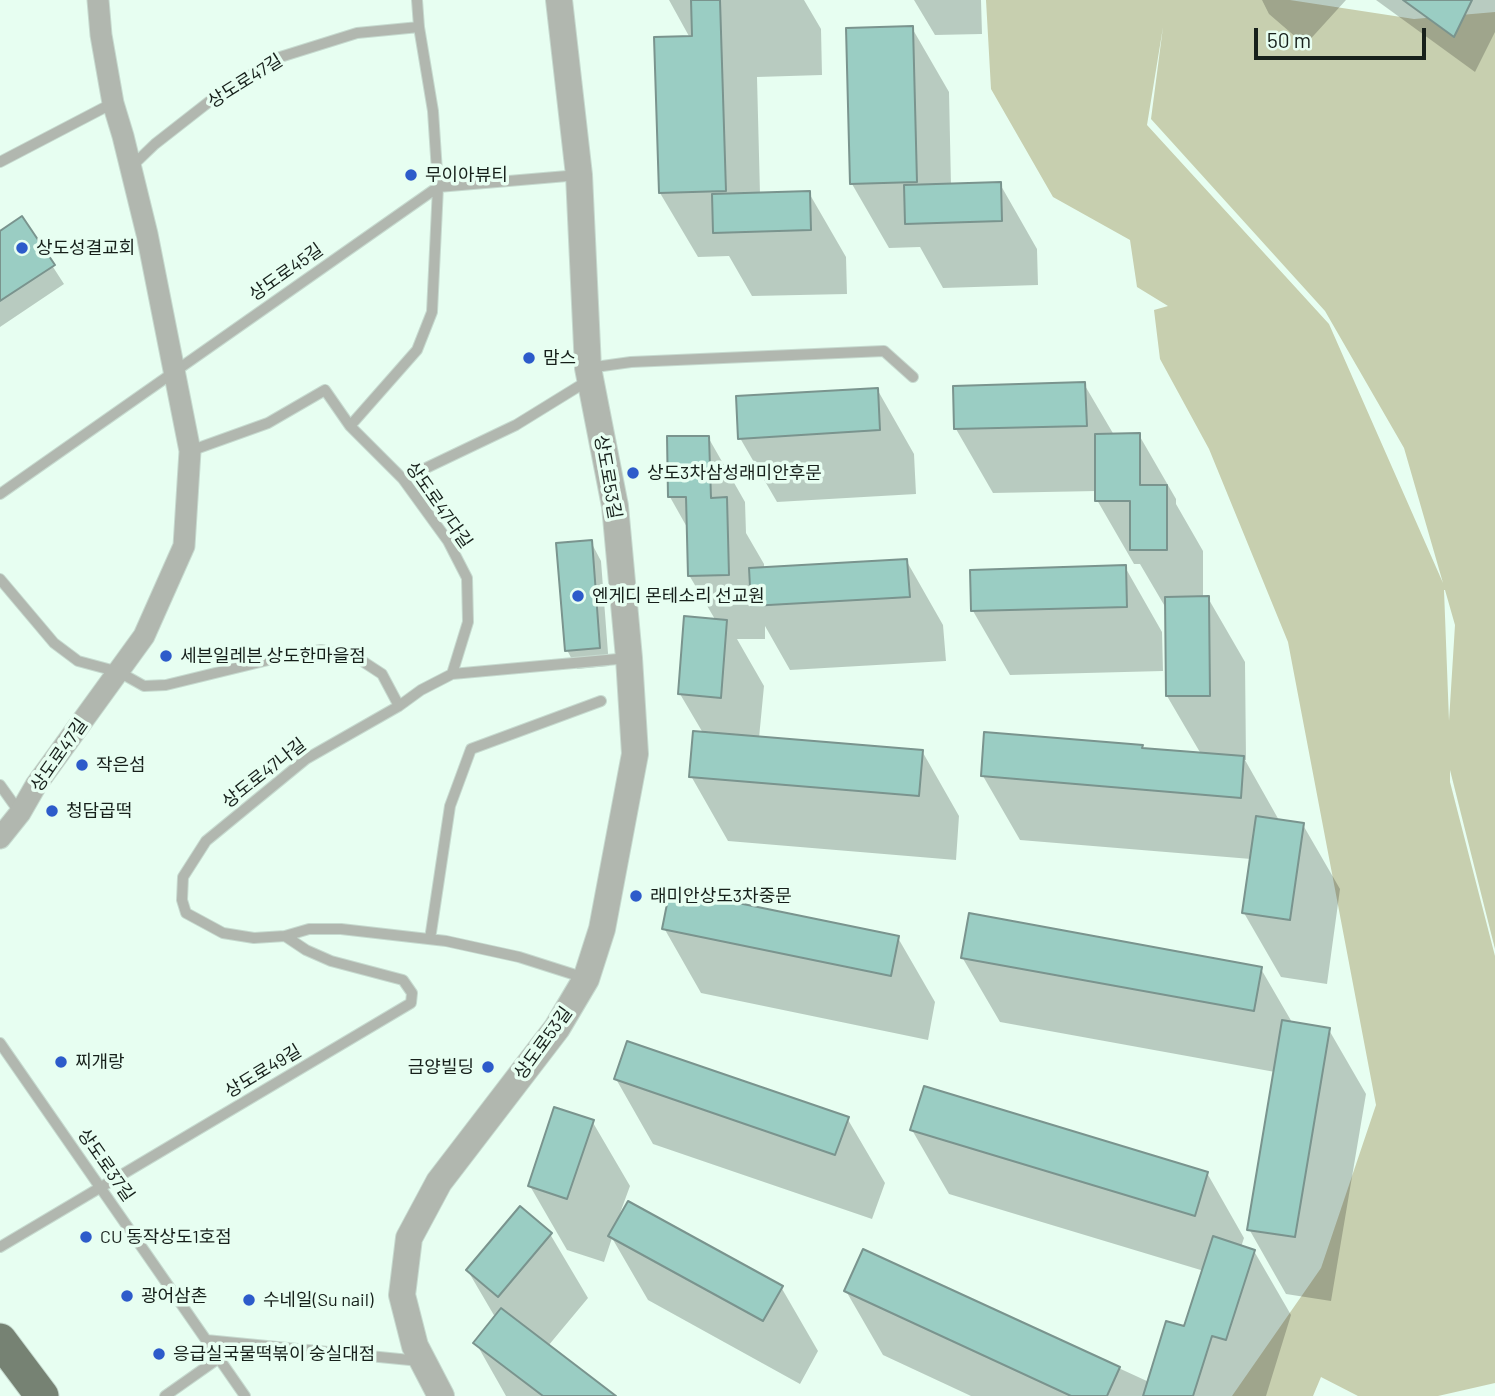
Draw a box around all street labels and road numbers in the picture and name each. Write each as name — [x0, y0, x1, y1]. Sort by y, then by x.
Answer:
street label: 상도로47길 — [204, 50, 286, 112]
street label: 상도로45길 — [245, 239, 327, 305]
street label: 상도로53길 — [590, 433, 626, 521]
street label: 상도로47다길 — [401, 458, 477, 552]
street label: 상도로47길 — [26, 714, 92, 796]
street label: 상도로47나길 — [218, 733, 310, 813]
street label: 상도로53길 — [509, 1002, 577, 1084]
street label: 상도로49길 — [221, 1040, 305, 1102]
street label: 상도로37길 — [73, 1124, 139, 1206]

